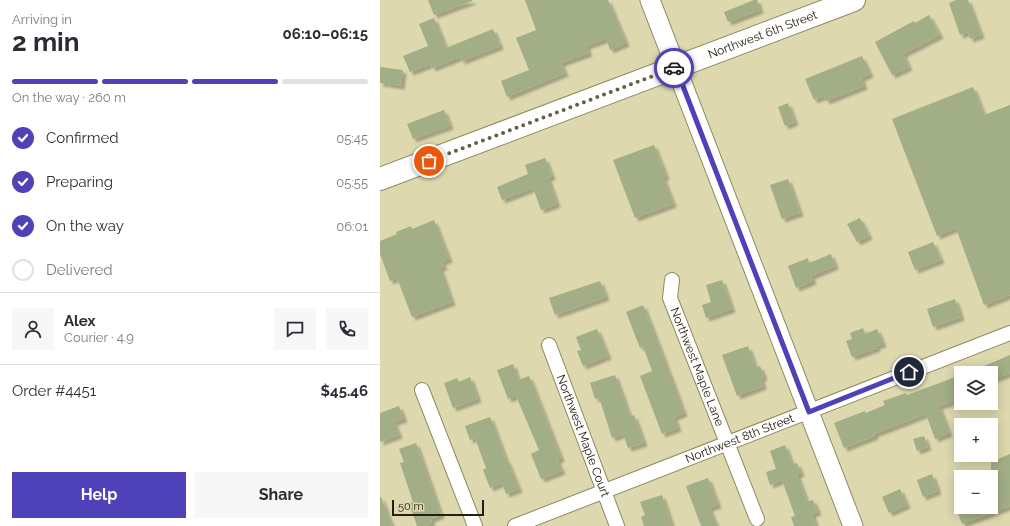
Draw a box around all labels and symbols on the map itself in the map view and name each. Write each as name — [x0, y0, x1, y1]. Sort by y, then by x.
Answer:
street label: Northwest 6th Street — [706, 8, 819, 61]
courier — [654, 48, 694, 88]
pin — [412, 144, 446, 178]
street label: Northwest Maple Lane — [667, 305, 727, 428]
pin — [892, 355, 926, 389]
street label: Northwest Maple Court — [554, 373, 612, 499]
street label: Northwest 8th Street — [683, 411, 796, 466]
scale bar — [392, 498, 484, 517]

